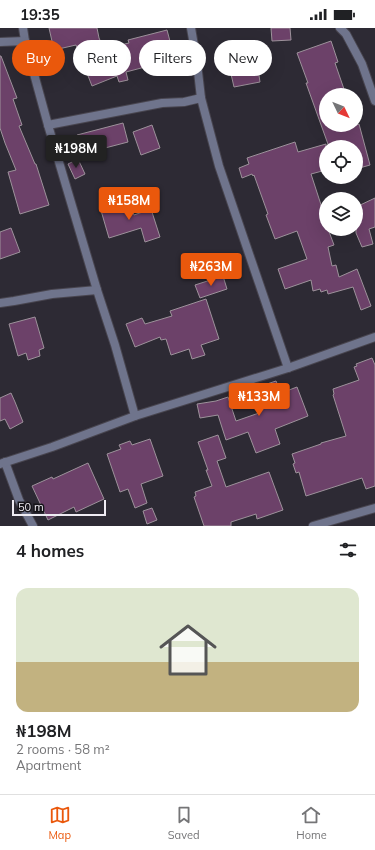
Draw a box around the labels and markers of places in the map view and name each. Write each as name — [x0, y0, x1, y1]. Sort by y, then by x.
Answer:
pin: ₦198M — [48, 135, 104, 169]
pin: ₦158M — [101, 187, 157, 221]
pin: ₦263M — [183, 253, 239, 287]
pin: ₦133M — [231, 383, 287, 417]

